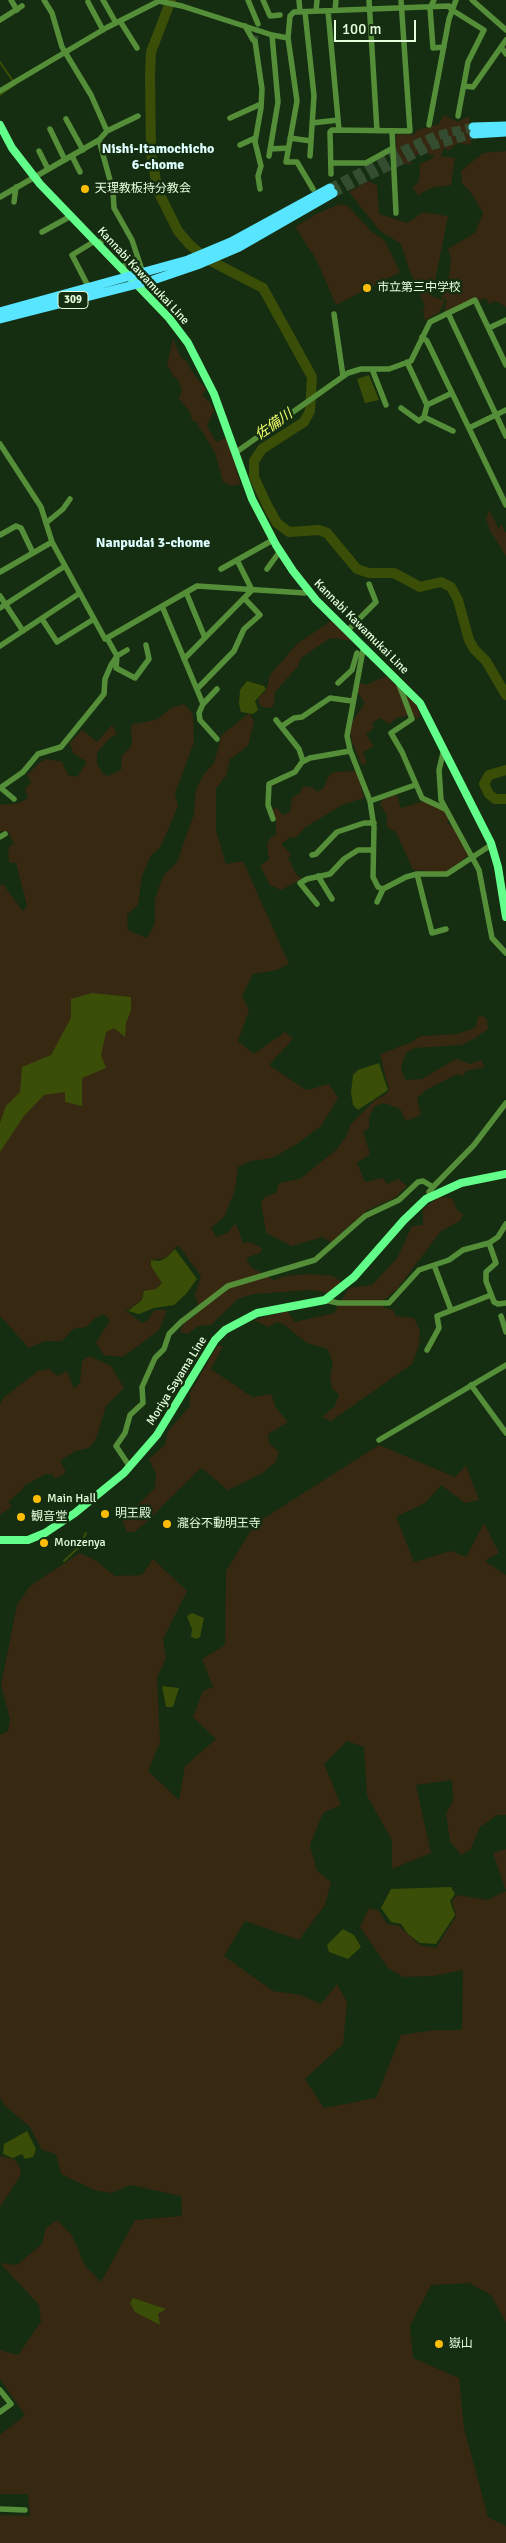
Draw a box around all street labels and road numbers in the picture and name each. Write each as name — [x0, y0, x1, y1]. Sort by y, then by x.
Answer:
street label: Kannabi Kawamukai Line — [94, 224, 192, 328]
road number: 309 — [58, 292, 88, 308]
street label: Kannabi Kawamukai Line — [311, 577, 411, 677]
street label: Moriya Sayama Line — [144, 1334, 210, 1428]

